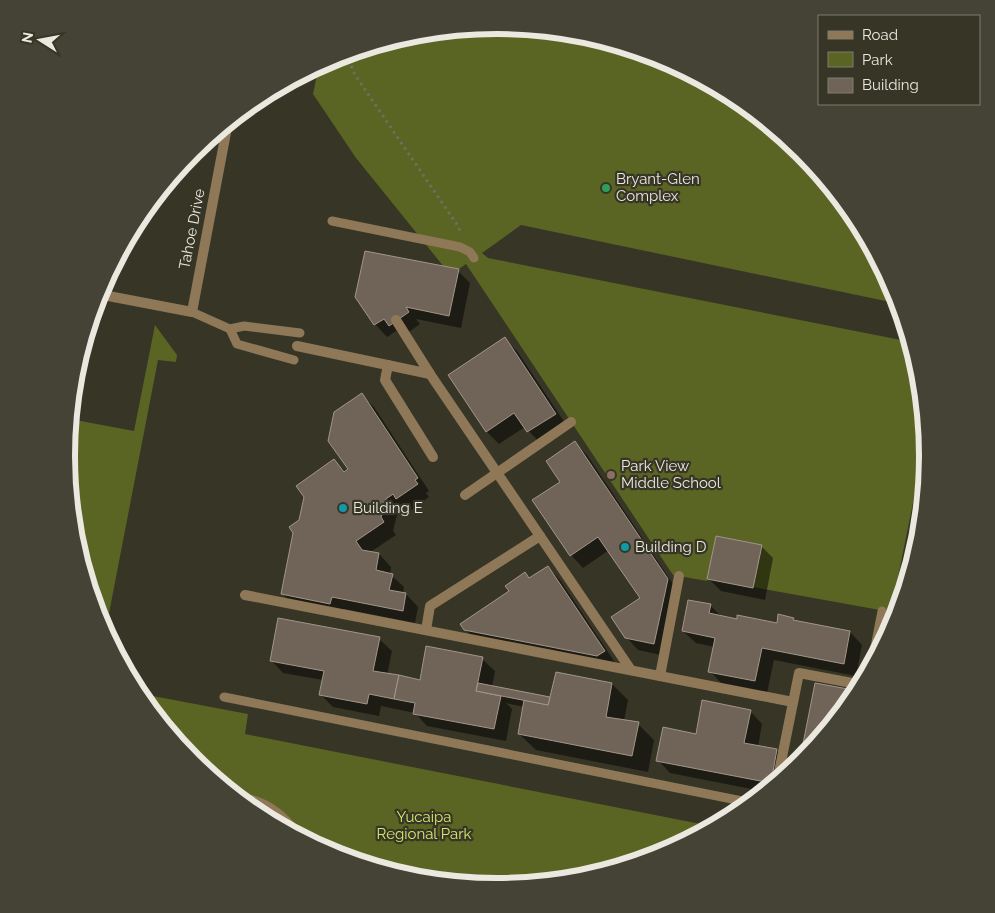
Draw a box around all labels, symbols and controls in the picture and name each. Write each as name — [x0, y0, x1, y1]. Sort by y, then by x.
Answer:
north arrow — [15, 15, 65, 65]
legend — [818, 15, 980, 105]
text: Road — [862, 26, 898, 44]
text: N — [18, 31, 36, 44]
text: Park — [862, 51, 893, 69]
text: Building — [862, 76, 919, 94]
place label: Bryant-Glen Complex — [616, 170, 700, 205]
marker: Bryant-Glen Complex — [600, 182, 612, 194]
street label: Tahoe Drive — [175, 187, 209, 271]
place label: Park View Middle School — [621, 457, 722, 492]
marker: Park View Middle School — [605, 469, 617, 481]
place label: Building E — [353, 499, 423, 517]
marker: Building E — [337, 502, 349, 514]
place label: Building D — [635, 538, 707, 556]
marker: Building D — [619, 541, 631, 553]
park label: Yucaipa Regional Park — [377, 808, 471, 843]

